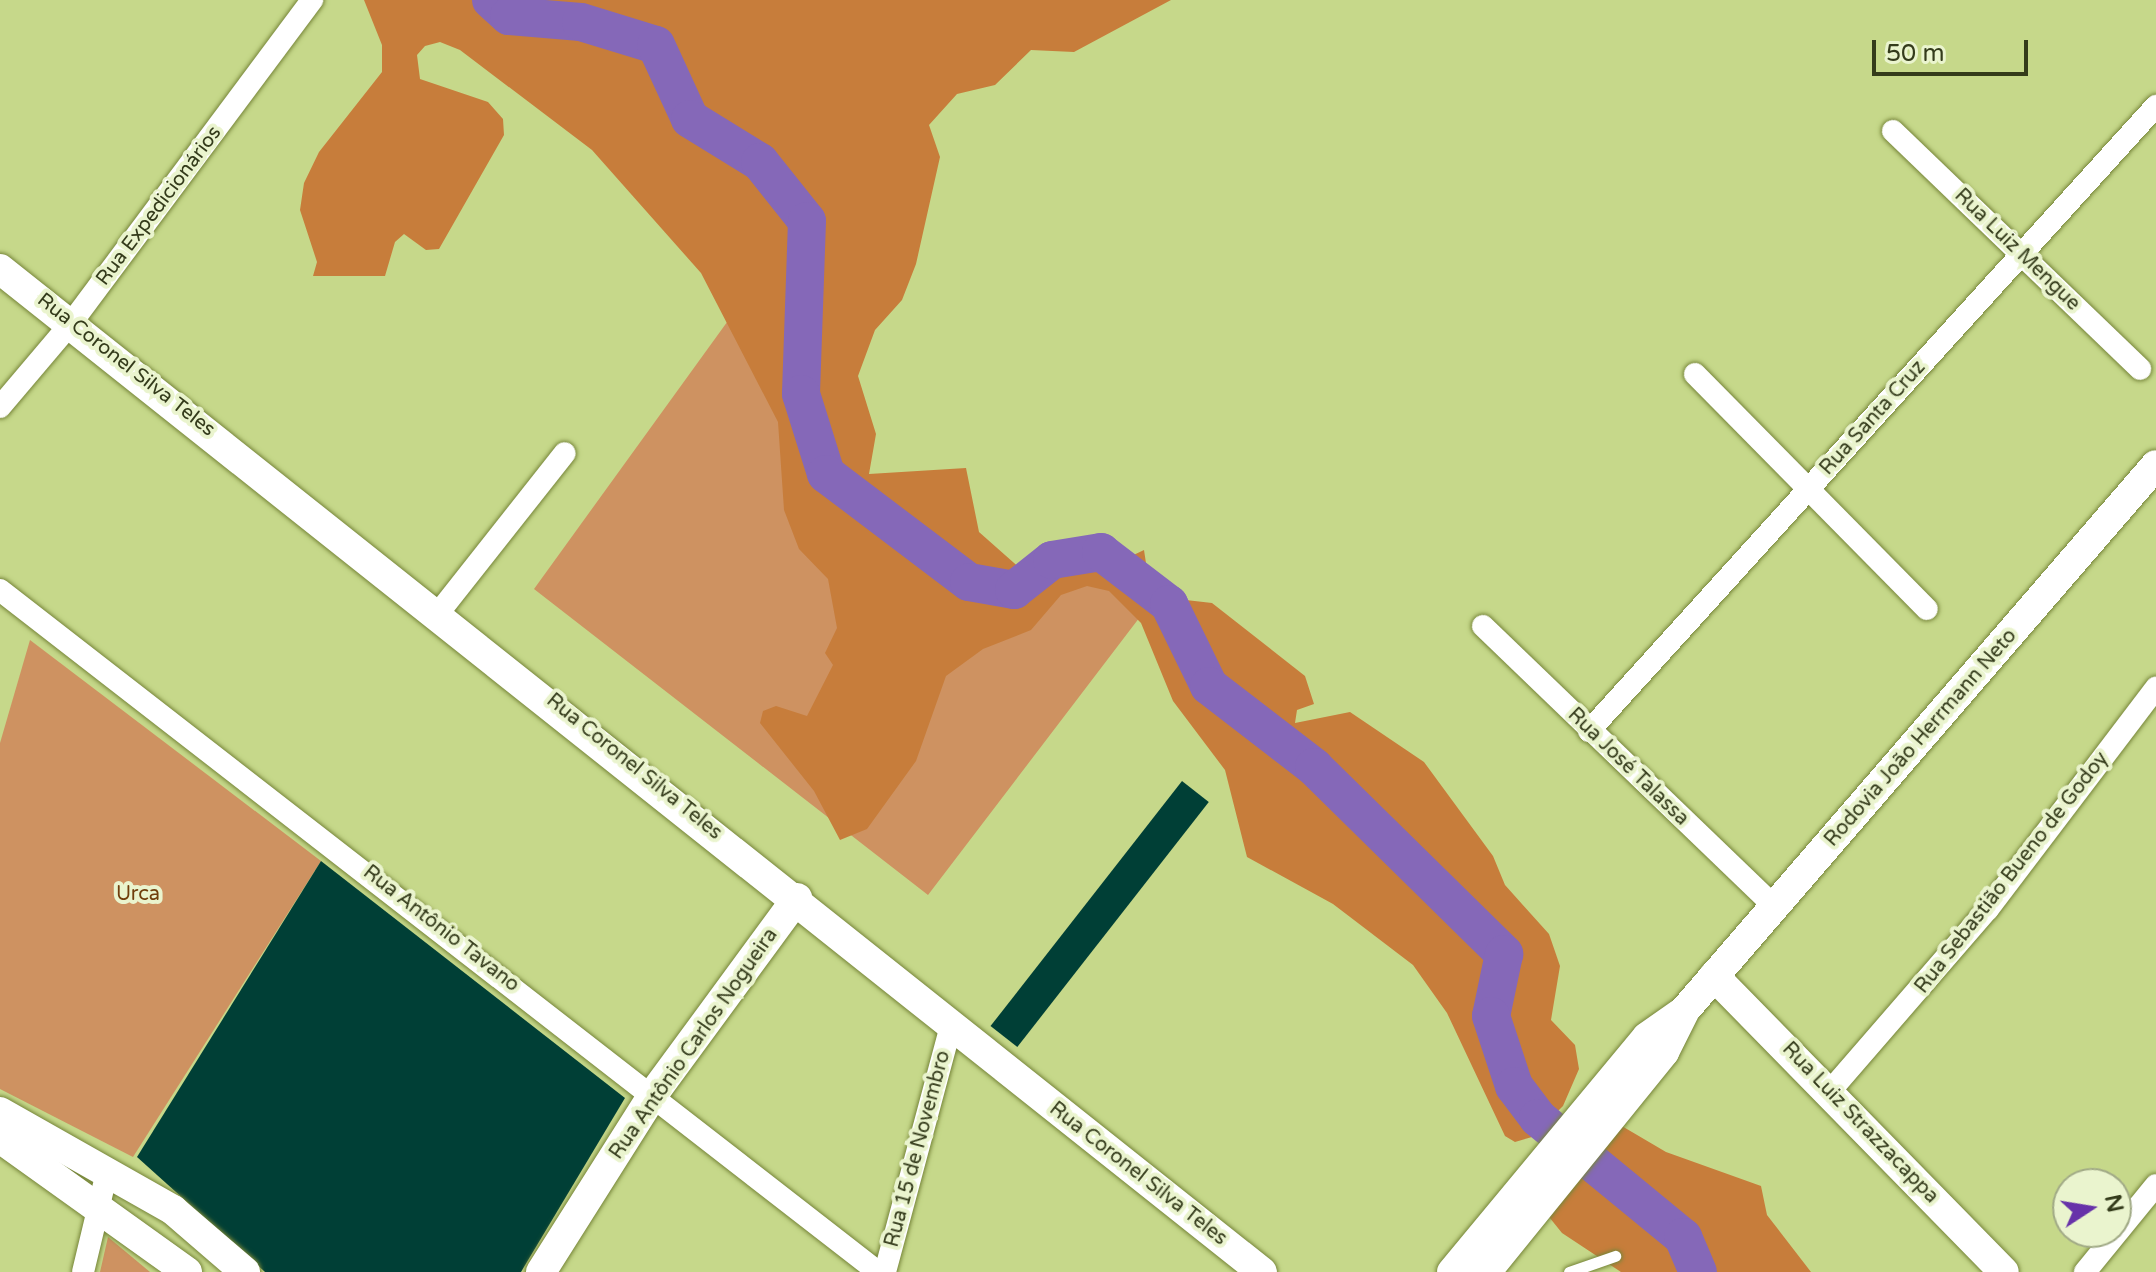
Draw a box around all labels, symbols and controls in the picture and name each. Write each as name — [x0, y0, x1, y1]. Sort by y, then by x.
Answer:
scale bar — [1876, 24, 2032, 74]
text: 50 m — [1886, 39, 1944, 68]
street label: Rua Expedicionários — [91, 121, 227, 291]
street label: Rua Luiz Mengue — [1949, 184, 2085, 316]
street label: Rua Coronel Silva Teles — [32, 288, 220, 442]
street label: Rua Santa Cruz — [1815, 356, 1931, 480]
street label: Rodovia João Herrmann Neto — [1820, 624, 2022, 852]
street label: Rua Coronel Silva Teles — [541, 689, 727, 845]
street label: Rua José Talassa — [1562, 703, 1694, 831]
street label: Rua Sebastião Bueno de Godoy — [1910, 748, 2114, 998]
street label: Rua Antônio Tavano — [358, 861, 524, 997]
park label: Urca — [116, 882, 160, 906]
street label: Rua Antônio Carlos Nogueira — [605, 924, 783, 1164]
street label: Rua Luiz Strazzacappa — [1777, 1037, 1943, 1209]
street label: Rua 15 de Novembro — [880, 1048, 956, 1250]
street label: Rua Coronel Silva Teles — [1044, 1097, 1232, 1251]
north arrow — [2052, 1168, 2132, 1248]
text: N — [2099, 1192, 2128, 1215]

